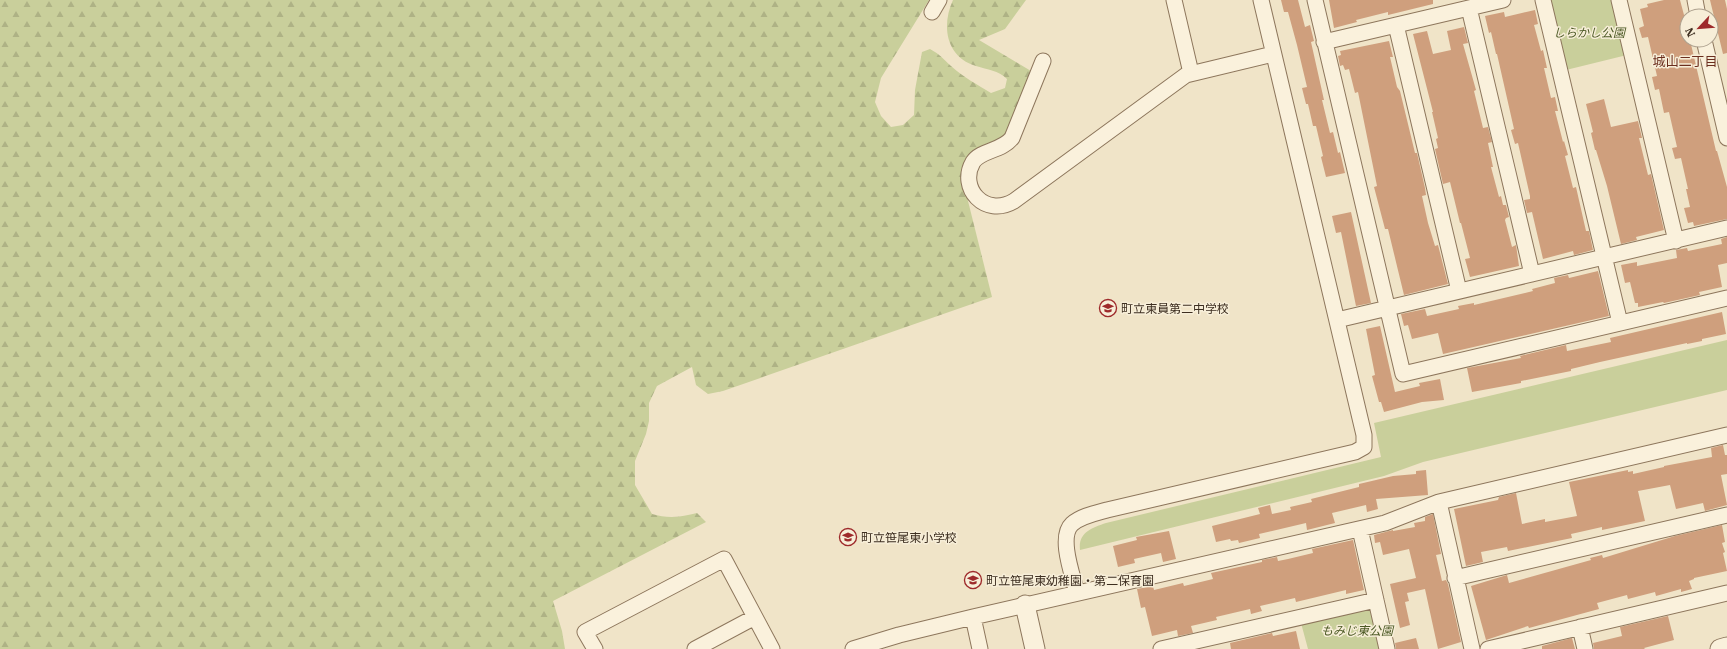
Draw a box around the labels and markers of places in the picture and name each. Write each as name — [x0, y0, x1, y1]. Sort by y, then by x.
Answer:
school or university icon: 町立東員第二中学校 — [1098, 298, 1118, 318]
place label: 町立東員第二中学校 — [1121, 301, 1229, 316]
school or university icon: 町立笹尾東小学校 — [838, 527, 858, 547]
place label: 町立笹尾東小学校 — [861, 530, 957, 545]
school or university icon: 町立笹尾東幼稚園・第二保育園 — [963, 570, 983, 590]
place label: 町立笹尾東幼稚園・第二保育園 — [986, 573, 1154, 588]

